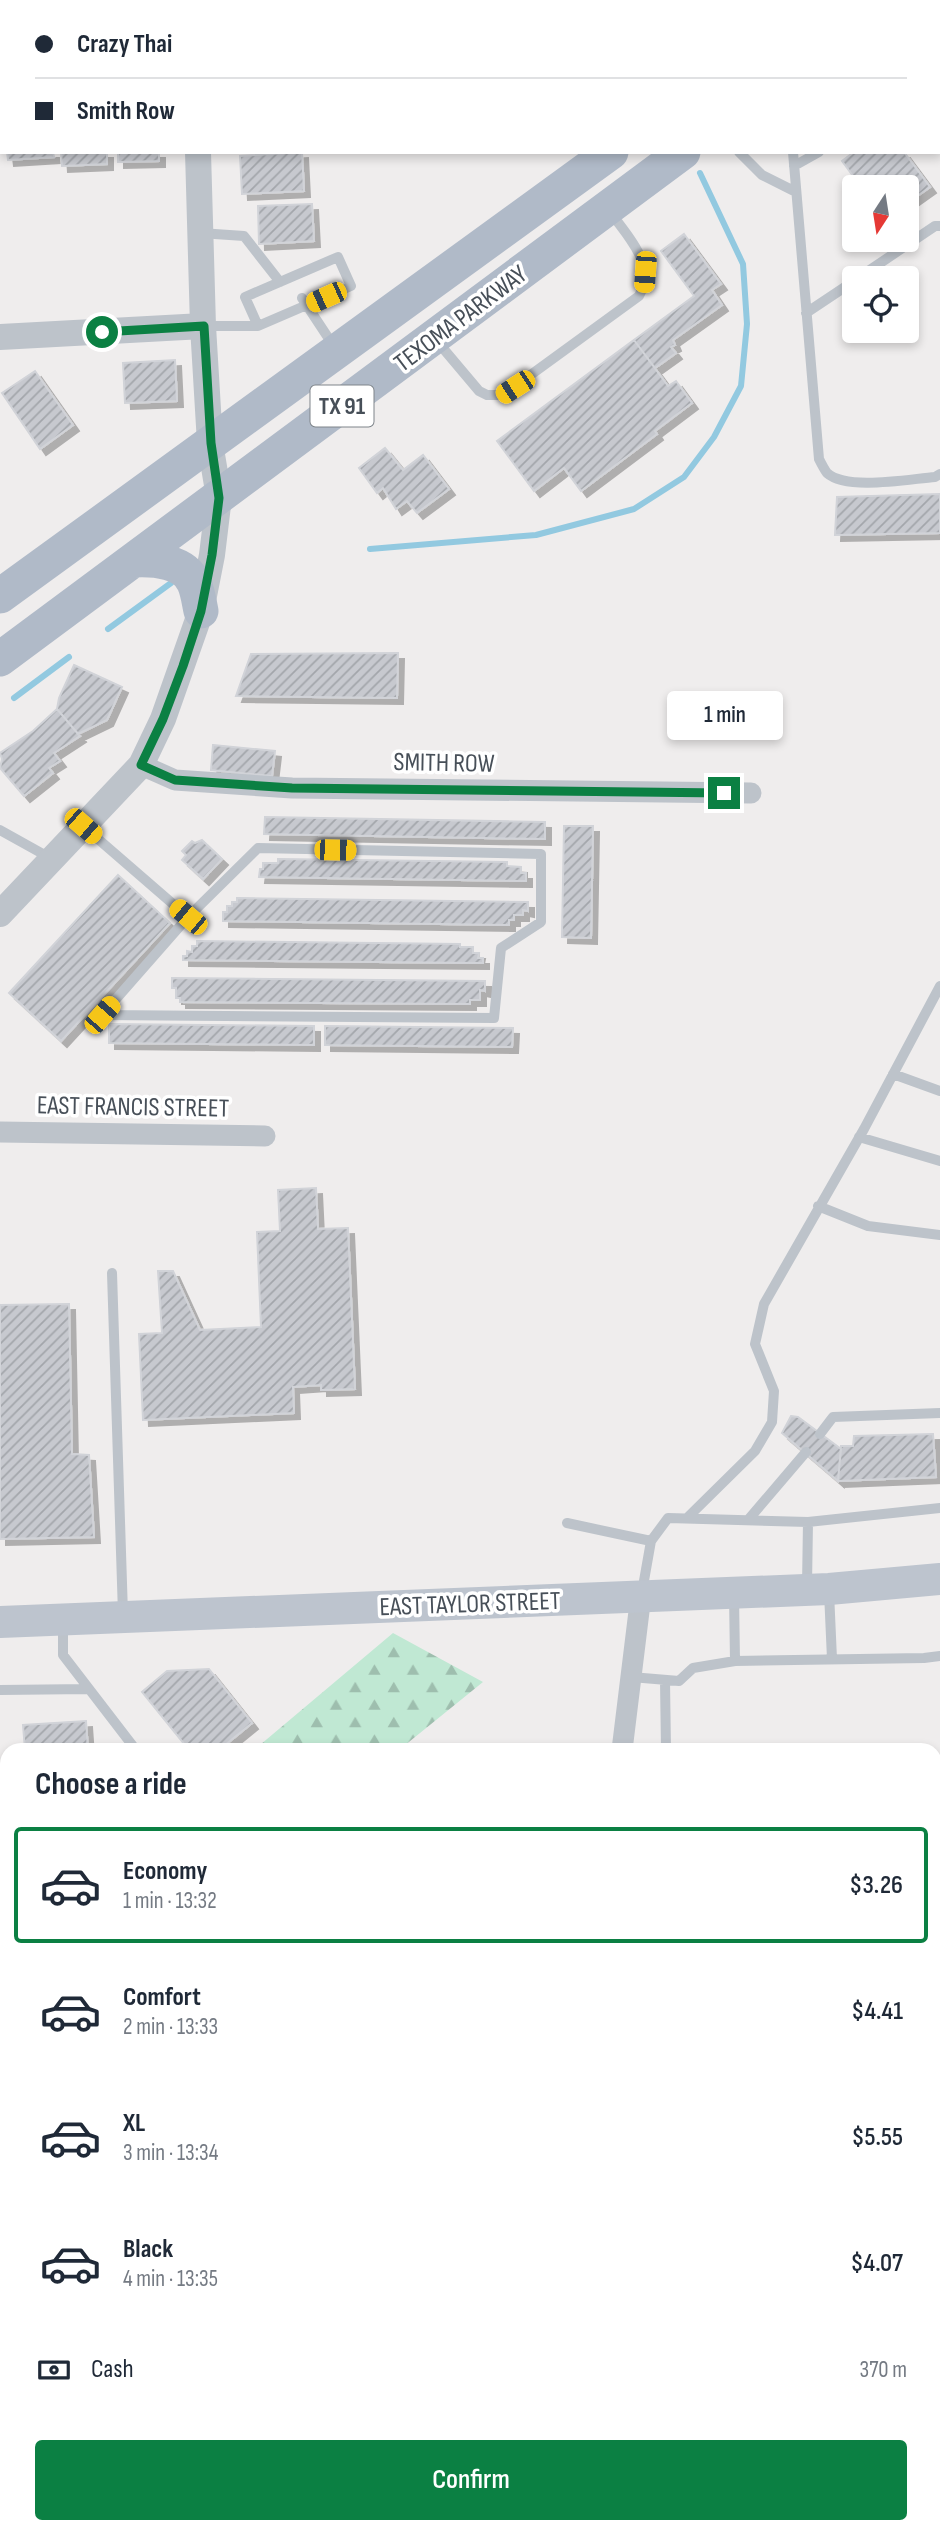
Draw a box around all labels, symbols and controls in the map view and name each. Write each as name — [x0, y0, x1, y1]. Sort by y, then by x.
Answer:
text: Crazy Thai — [77, 29, 172, 60]
text: Smith Row — [77, 96, 175, 127]
north arrow — [842, 175, 919, 252]
map controls — [842, 175, 919, 343]
car — [634, 250, 657, 294]
street label: TEXOMA PARKWAY — [388, 259, 534, 379]
button: locate — [842, 266, 919, 343]
car — [303, 279, 350, 315]
route start — [86, 316, 118, 348]
car — [492, 367, 539, 407]
road number: TX 91 — [310, 386, 374, 426]
callout: 1 min — [666, 692, 782, 740]
text: 1 min — [704, 701, 746, 729]
street label: SMITH ROW — [393, 747, 495, 780]
route end — [708, 777, 740, 809]
car — [61, 804, 106, 848]
car — [314, 839, 357, 861]
car — [166, 895, 211, 939]
car — [81, 992, 124, 1038]
street label: EAST FRANCIS STREET — [37, 1090, 229, 1125]
street label: EAST TAYLOR STREET — [379, 1586, 561, 1623]
text: Choose a ride — [35, 1765, 187, 1804]
icon: car — [39, 1854, 102, 1917]
text: Economy — [123, 1856, 207, 1887]
text: $3.26 — [849, 1870, 903, 1901]
text: 1 min · 13:32 — [123, 1887, 217, 1915]
icon: car — [39, 1980, 102, 2043]
text: Comfort — [123, 1982, 201, 2013]
text: $4.41 — [851, 1996, 903, 2027]
text: 2 min · 13:33 — [123, 2013, 218, 2041]
icon: car — [39, 2106, 102, 2169]
text: XL — [123, 2108, 145, 2139]
text: $5.55 — [851, 2122, 903, 2153]
text: 3 min · 13:34 — [123, 2139, 218, 2167]
icon: car — [39, 2232, 102, 2295]
text: Black — [123, 2234, 173, 2265]
text: $4.07 — [850, 2248, 903, 2279]
text: 4 min · 13:35 — [123, 2265, 218, 2293]
icon: cash — [35, 2351, 73, 2389]
text: Cash — [91, 2354, 134, 2385]
text: 370 m — [860, 2356, 907, 2384]
button: Confirm — [35, 2440, 907, 2520]

